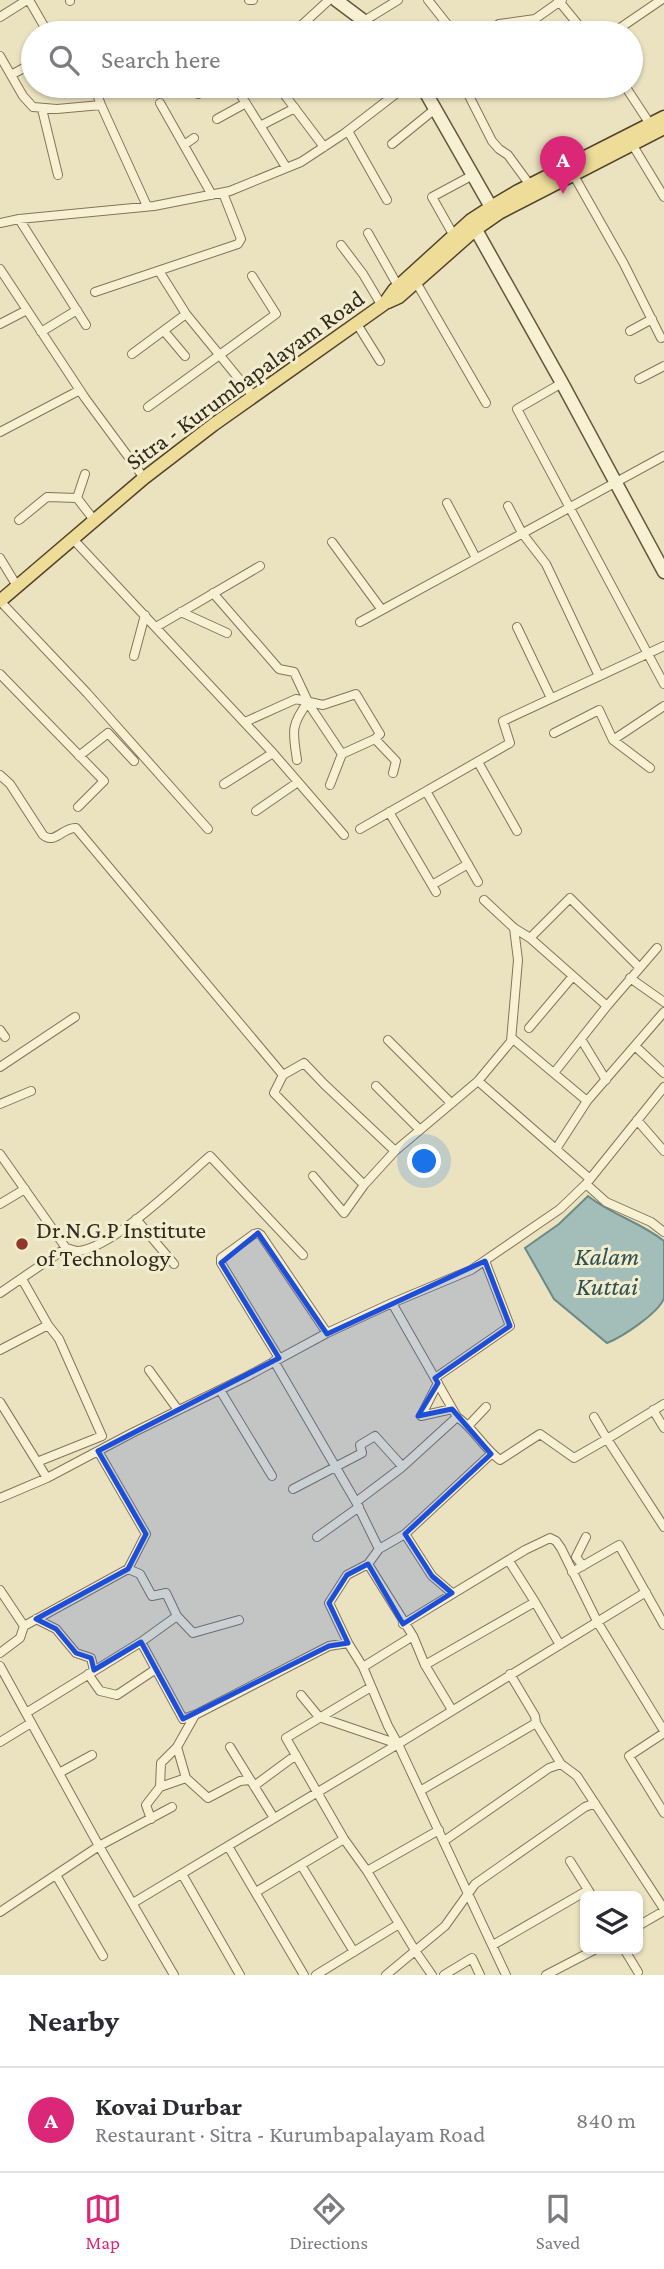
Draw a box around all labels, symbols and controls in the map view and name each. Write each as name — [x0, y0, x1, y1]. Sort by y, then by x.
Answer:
search box — [21, 21, 643, 98]
icon: search — [45, 41, 83, 79]
text: Search here — [101, 45, 220, 74]
pin: A — [540, 136, 586, 194]
street label: Sitra - Kurumbapalayam Road — [120, 284, 369, 475]
your location — [407, 1144, 441, 1178]
place label: Dr.N.G.P Institute of Technology — [36, 1216, 206, 1271]
marker: Dr.N.G.P Institute of Technology — [14, 1236, 30, 1252]
water label: Kalam Kuttai — [575, 1242, 639, 1301]
map controls — [580, 1891, 643, 1954]
button: layers — [580, 1891, 643, 1954]
text: Nearby — [28, 2004, 119, 2037]
text: Kovai Durbar — [95, 2092, 242, 2121]
text: A — [44, 2107, 58, 2133]
text: 840 m — [576, 2107, 636, 2133]
text: Restaurant · Sitra - Kurumbapalayam Road — [95, 2121, 485, 2147]
tab: Map — [84, 2190, 122, 2253]
tab: Directions — [289, 2190, 368, 2253]
tab: Saved — [536, 2190, 580, 2253]

